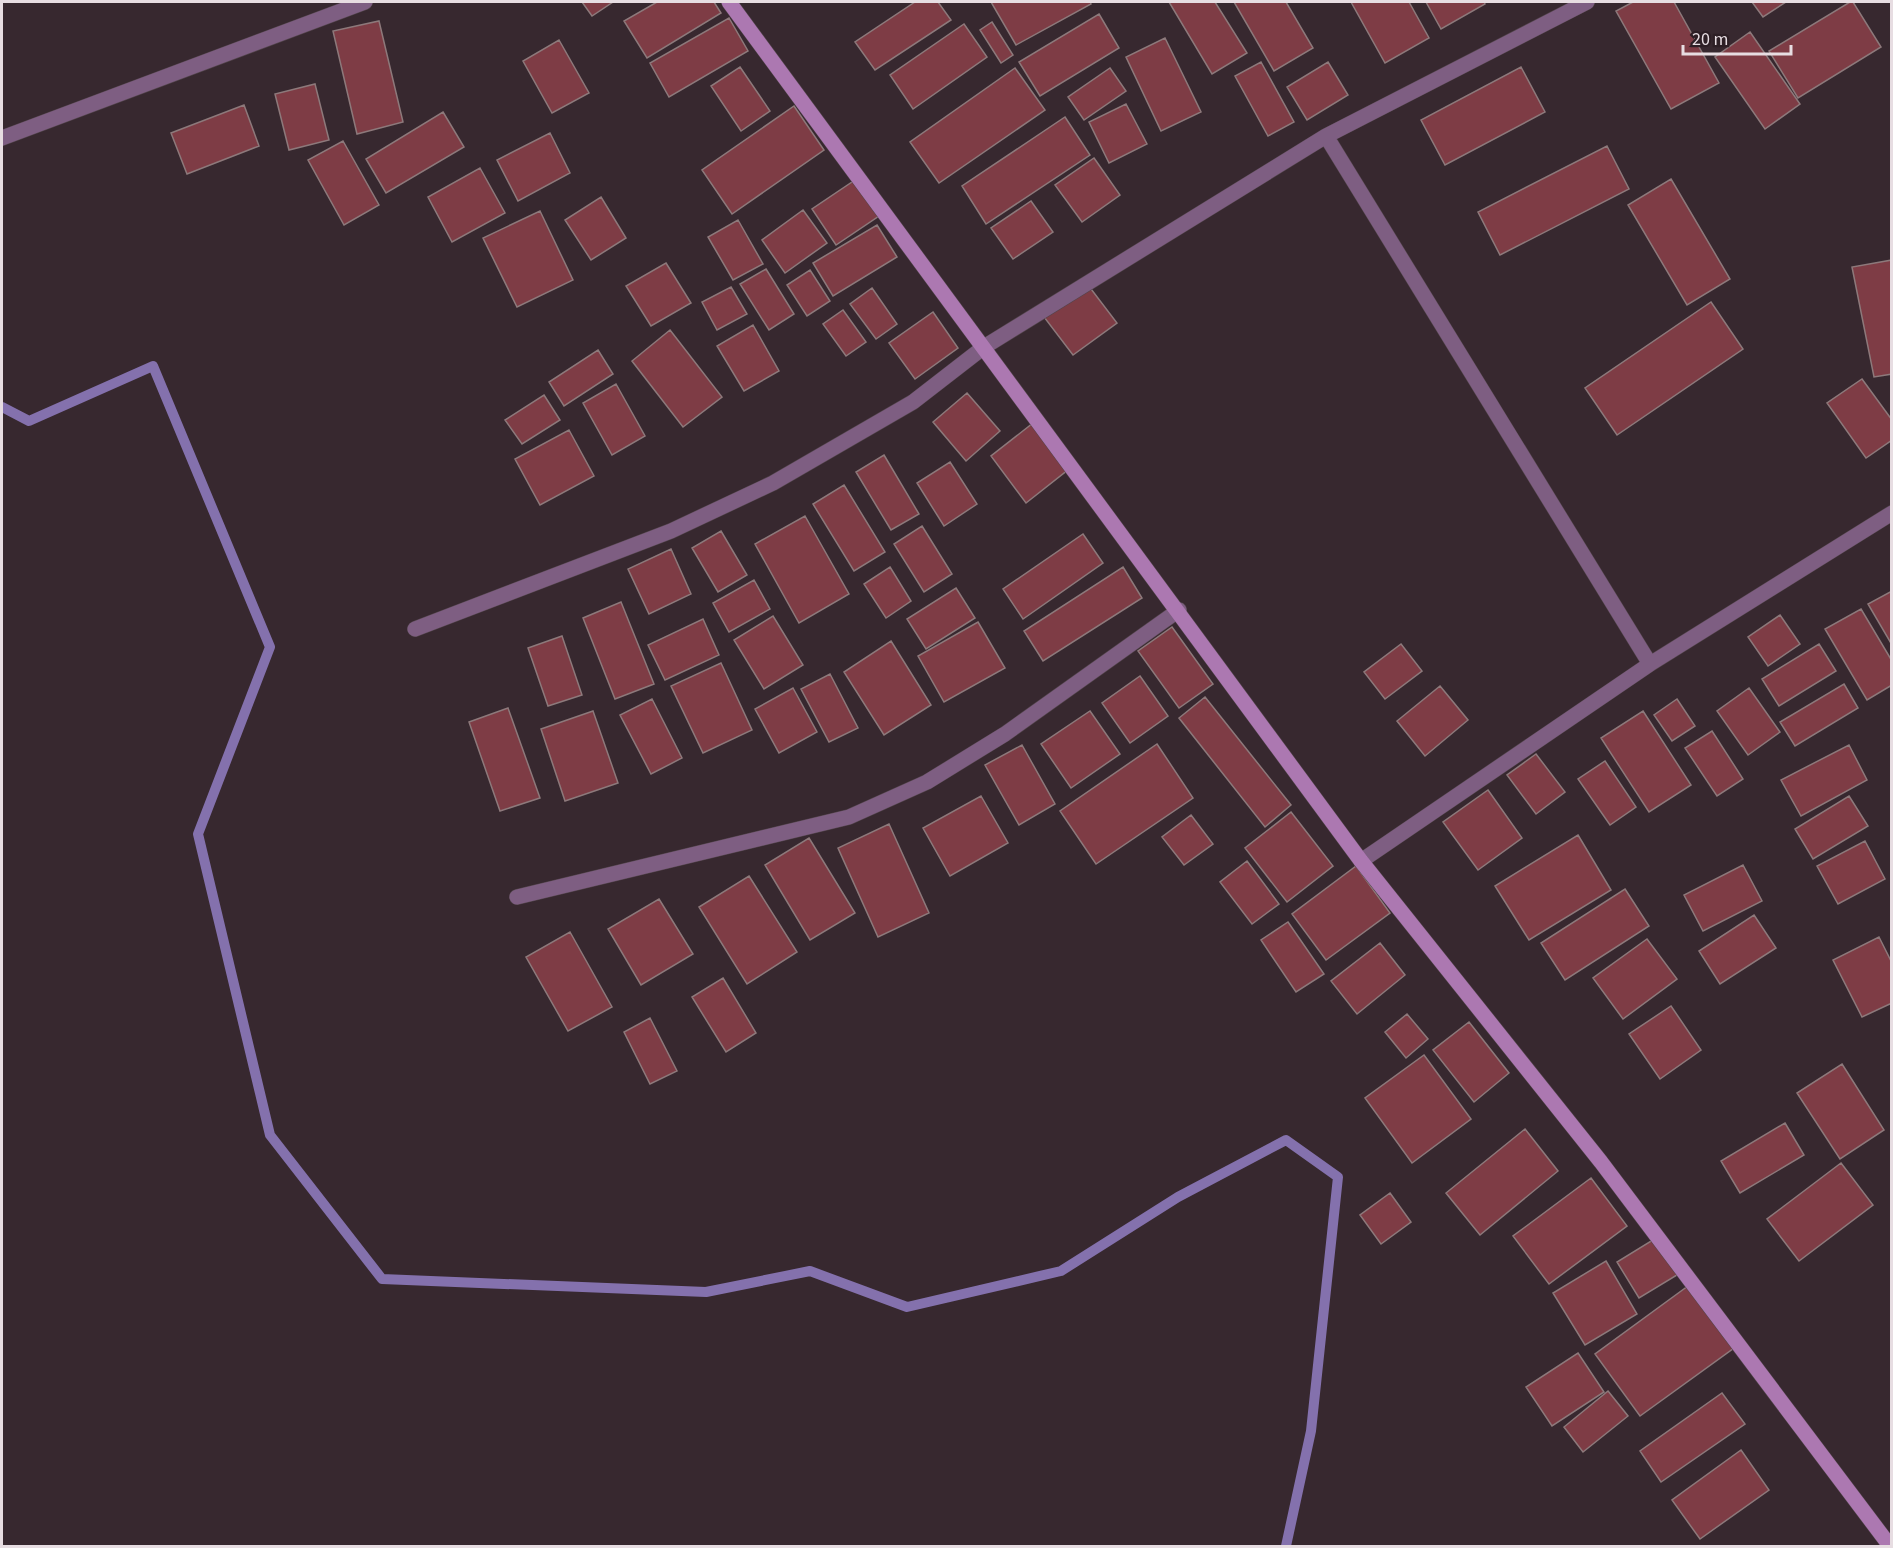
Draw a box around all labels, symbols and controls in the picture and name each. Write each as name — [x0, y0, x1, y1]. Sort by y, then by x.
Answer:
scale bar — [1683, 18, 1791, 56]
text: 20 m — [1692, 27, 1728, 52]

